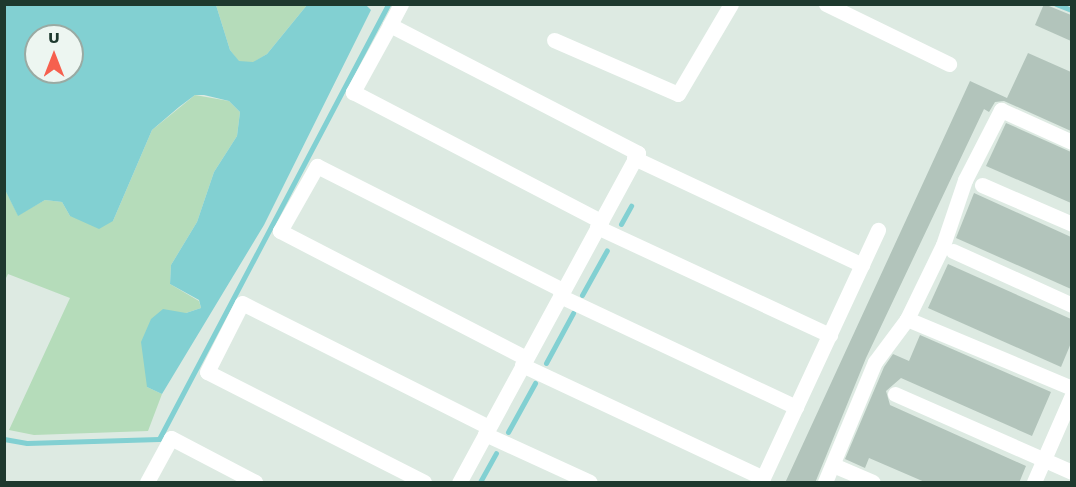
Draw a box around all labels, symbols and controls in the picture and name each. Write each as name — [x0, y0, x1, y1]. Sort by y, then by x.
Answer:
north arrow — [24, 24, 84, 84]
text: U — [48, 28, 60, 47]

